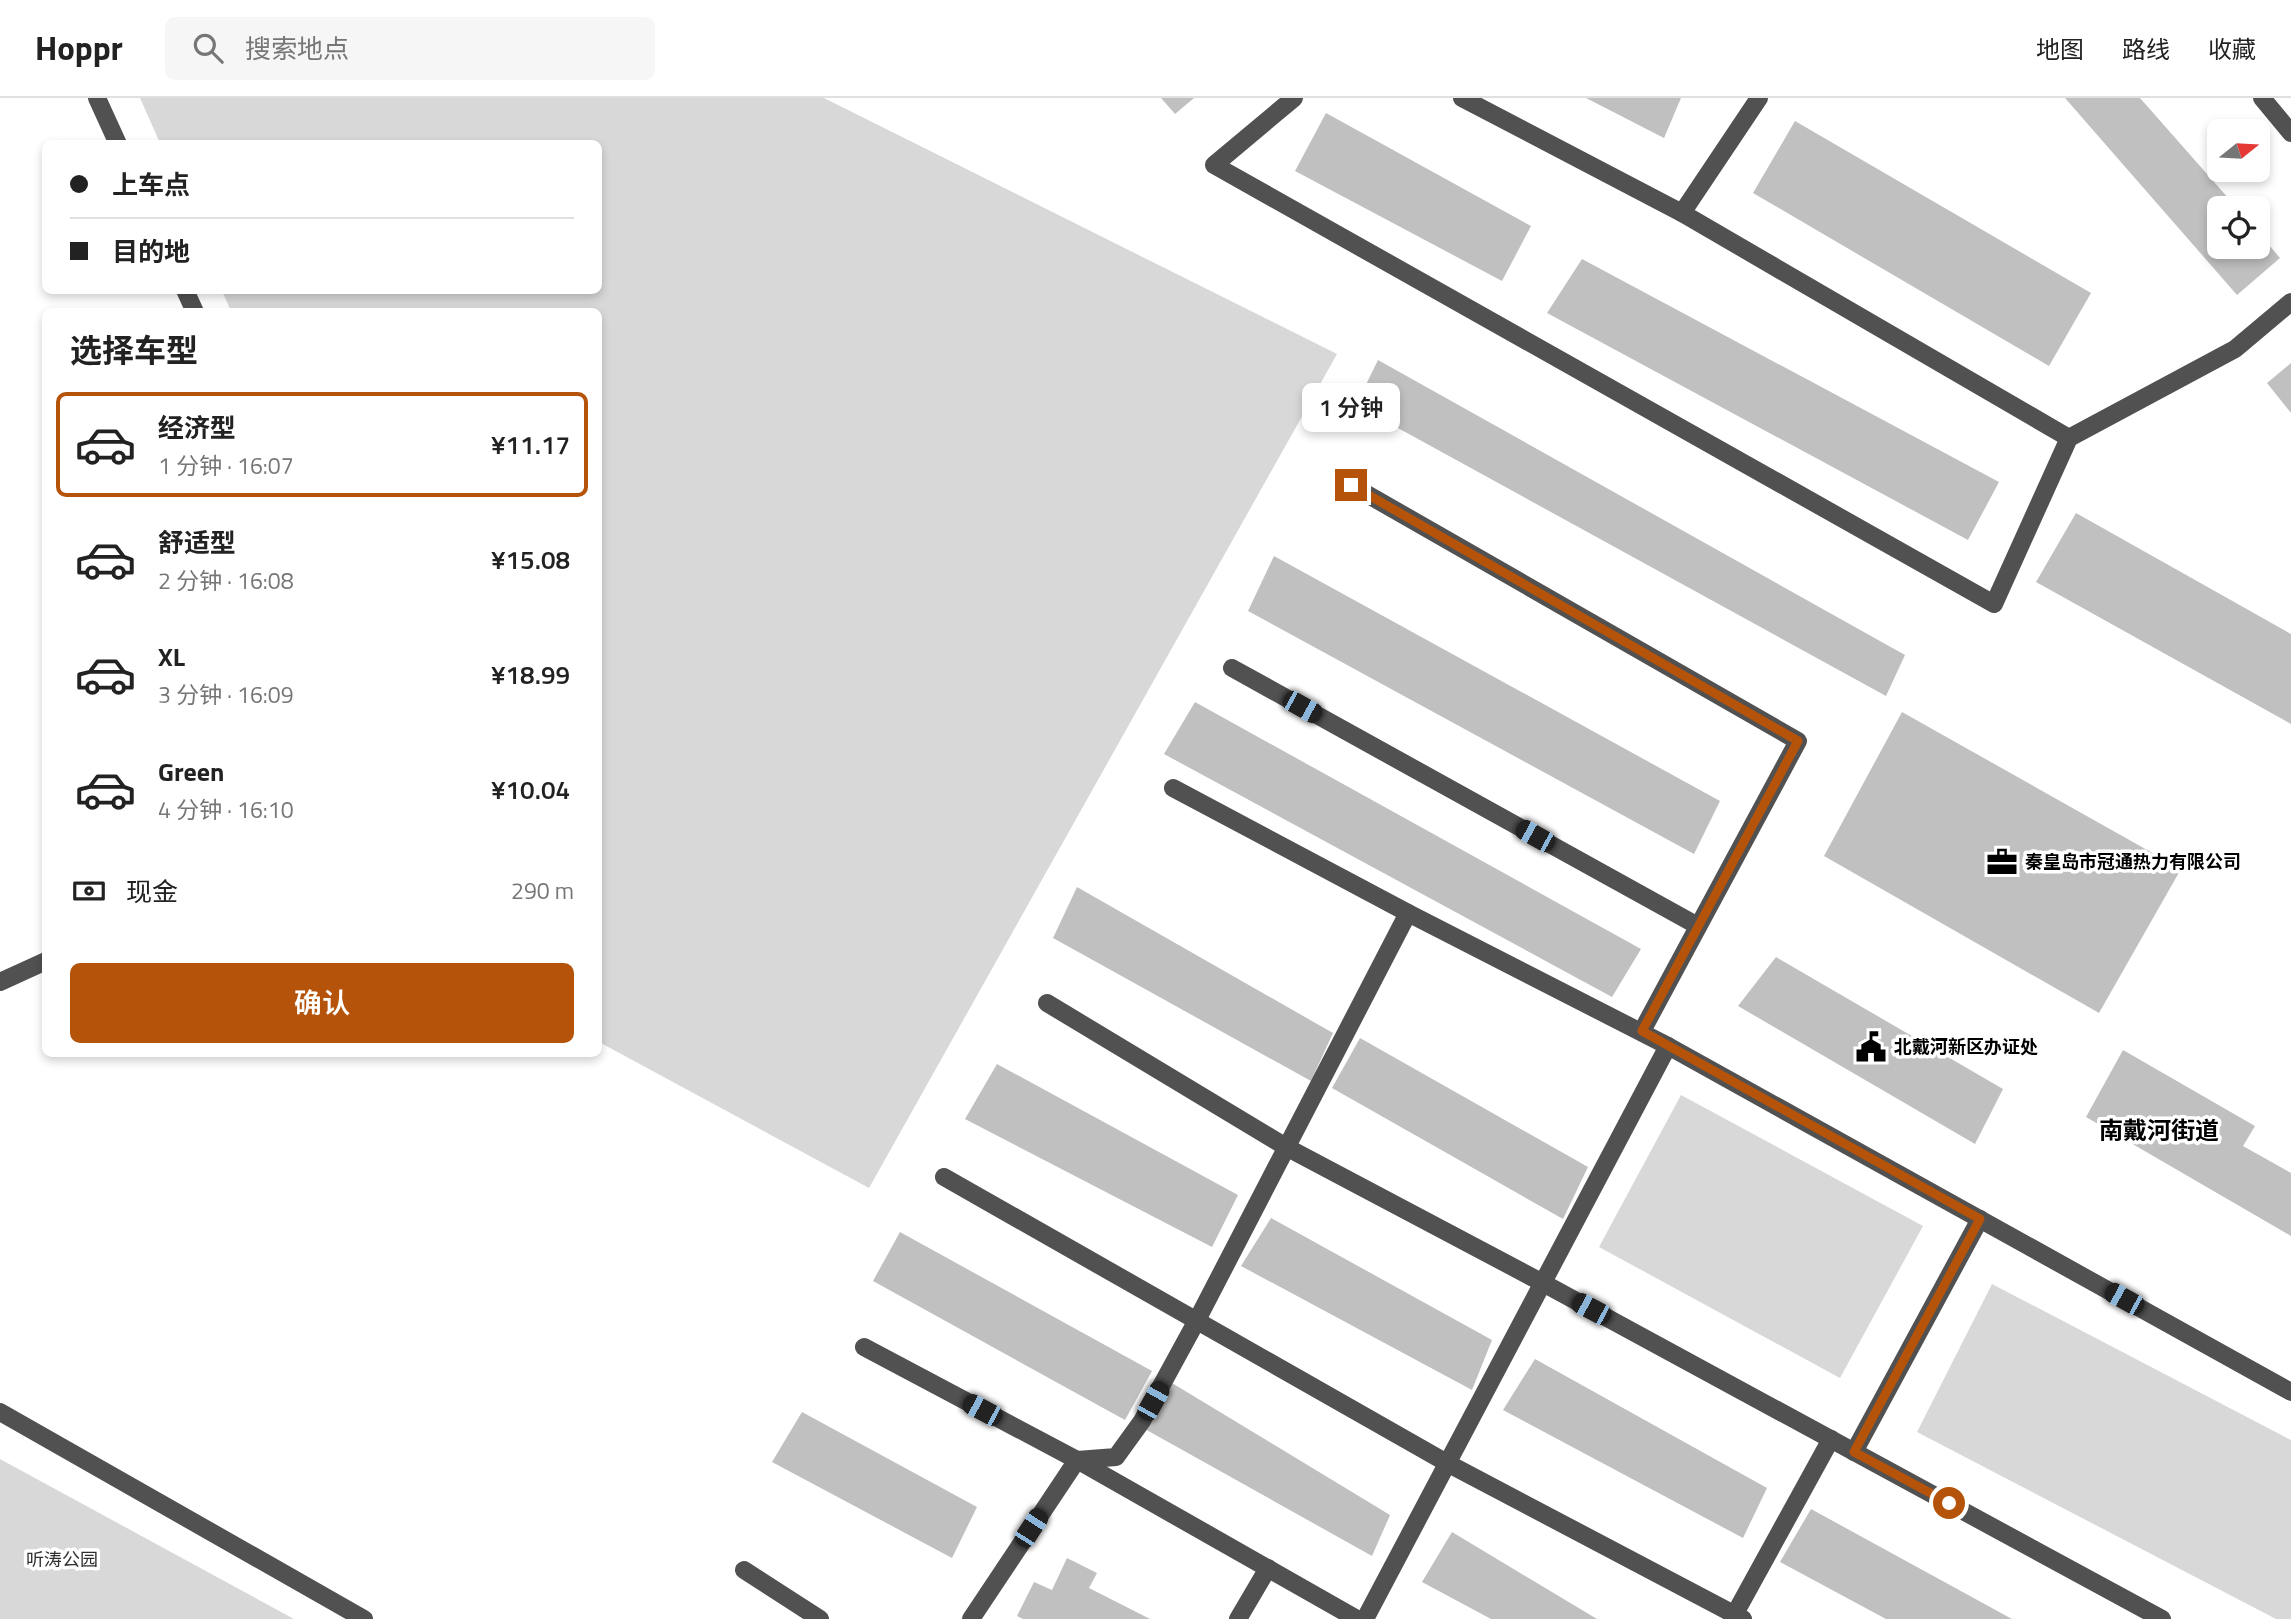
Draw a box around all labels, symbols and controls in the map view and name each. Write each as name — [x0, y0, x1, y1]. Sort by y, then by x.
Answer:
search box — [165, 17, 655, 80]
text: Hoppr — [35, 23, 123, 73]
icon: search — [189, 29, 227, 67]
text: 搜索地点 — [245, 29, 349, 68]
text: 地图 — [2036, 31, 2084, 67]
text: 路线 — [2122, 31, 2170, 67]
text: 收藏 — [2208, 31, 2256, 67]
north arrow — [2207, 119, 2270, 182]
map controls — [2207, 119, 2270, 259]
text: 上车点 — [112, 165, 190, 204]
button: locate — [2207, 196, 2270, 259]
text: 目的地 — [112, 232, 190, 271]
text: 选择车型 — [70, 326, 198, 374]
callout: 1 分钟 — [1302, 384, 1400, 432]
text: 1 分钟 — [1319, 390, 1383, 425]
text: 经济型 — [158, 408, 236, 447]
icon: car — [74, 413, 137, 476]
text: ¥11.17 — [491, 425, 570, 464]
text: 1 分钟 · 16:07 — [158, 448, 294, 483]
route end — [1335, 469, 1367, 501]
text: 舒适型 — [158, 523, 236, 562]
icon: car — [74, 528, 137, 591]
text: ¥15.08 — [491, 540, 570, 579]
text: 2 分钟 · 16:08 — [158, 563, 294, 598]
text: XL — [158, 637, 185, 676]
icon: car — [74, 643, 137, 706]
text: ¥18.99 — [491, 655, 570, 694]
text: 3 分钟 · 16:09 — [158, 677, 294, 712]
car — [1279, 688, 1326, 726]
text: Green — [158, 752, 224, 791]
icon: car — [74, 758, 137, 821]
text: ¥10.04 — [491, 770, 570, 809]
text: 4 分钟 · 16:10 — [158, 792, 294, 827]
car — [1512, 817, 1559, 855]
office icon: 秦皇岛市冠通热力有限公司 — [1985, 845, 2019, 879]
place label: 秦皇岛市冠通热力有限公司 — [2025, 848, 2241, 875]
icon: cash — [70, 872, 108, 910]
text: 现金 — [126, 872, 178, 911]
text: 290 m — [511, 873, 574, 908]
button: 确认 — [70, 963, 574, 1043]
public building icon: 北戴河新区办证处 — [1854, 1030, 1888, 1064]
place label: 北戴河新区办证处 — [1894, 1033, 2038, 1060]
district label: 南戴河街道 — [2099, 1112, 2219, 1148]
car — [2101, 1280, 2148, 1318]
car — [1568, 1290, 1615, 1328]
car — [1134, 1378, 1173, 1424]
car — [959, 1391, 1006, 1429]
route start — [1933, 1487, 1965, 1519]
car — [1011, 1505, 1052, 1551]
park label: 听涛公园 — [26, 1546, 98, 1573]

